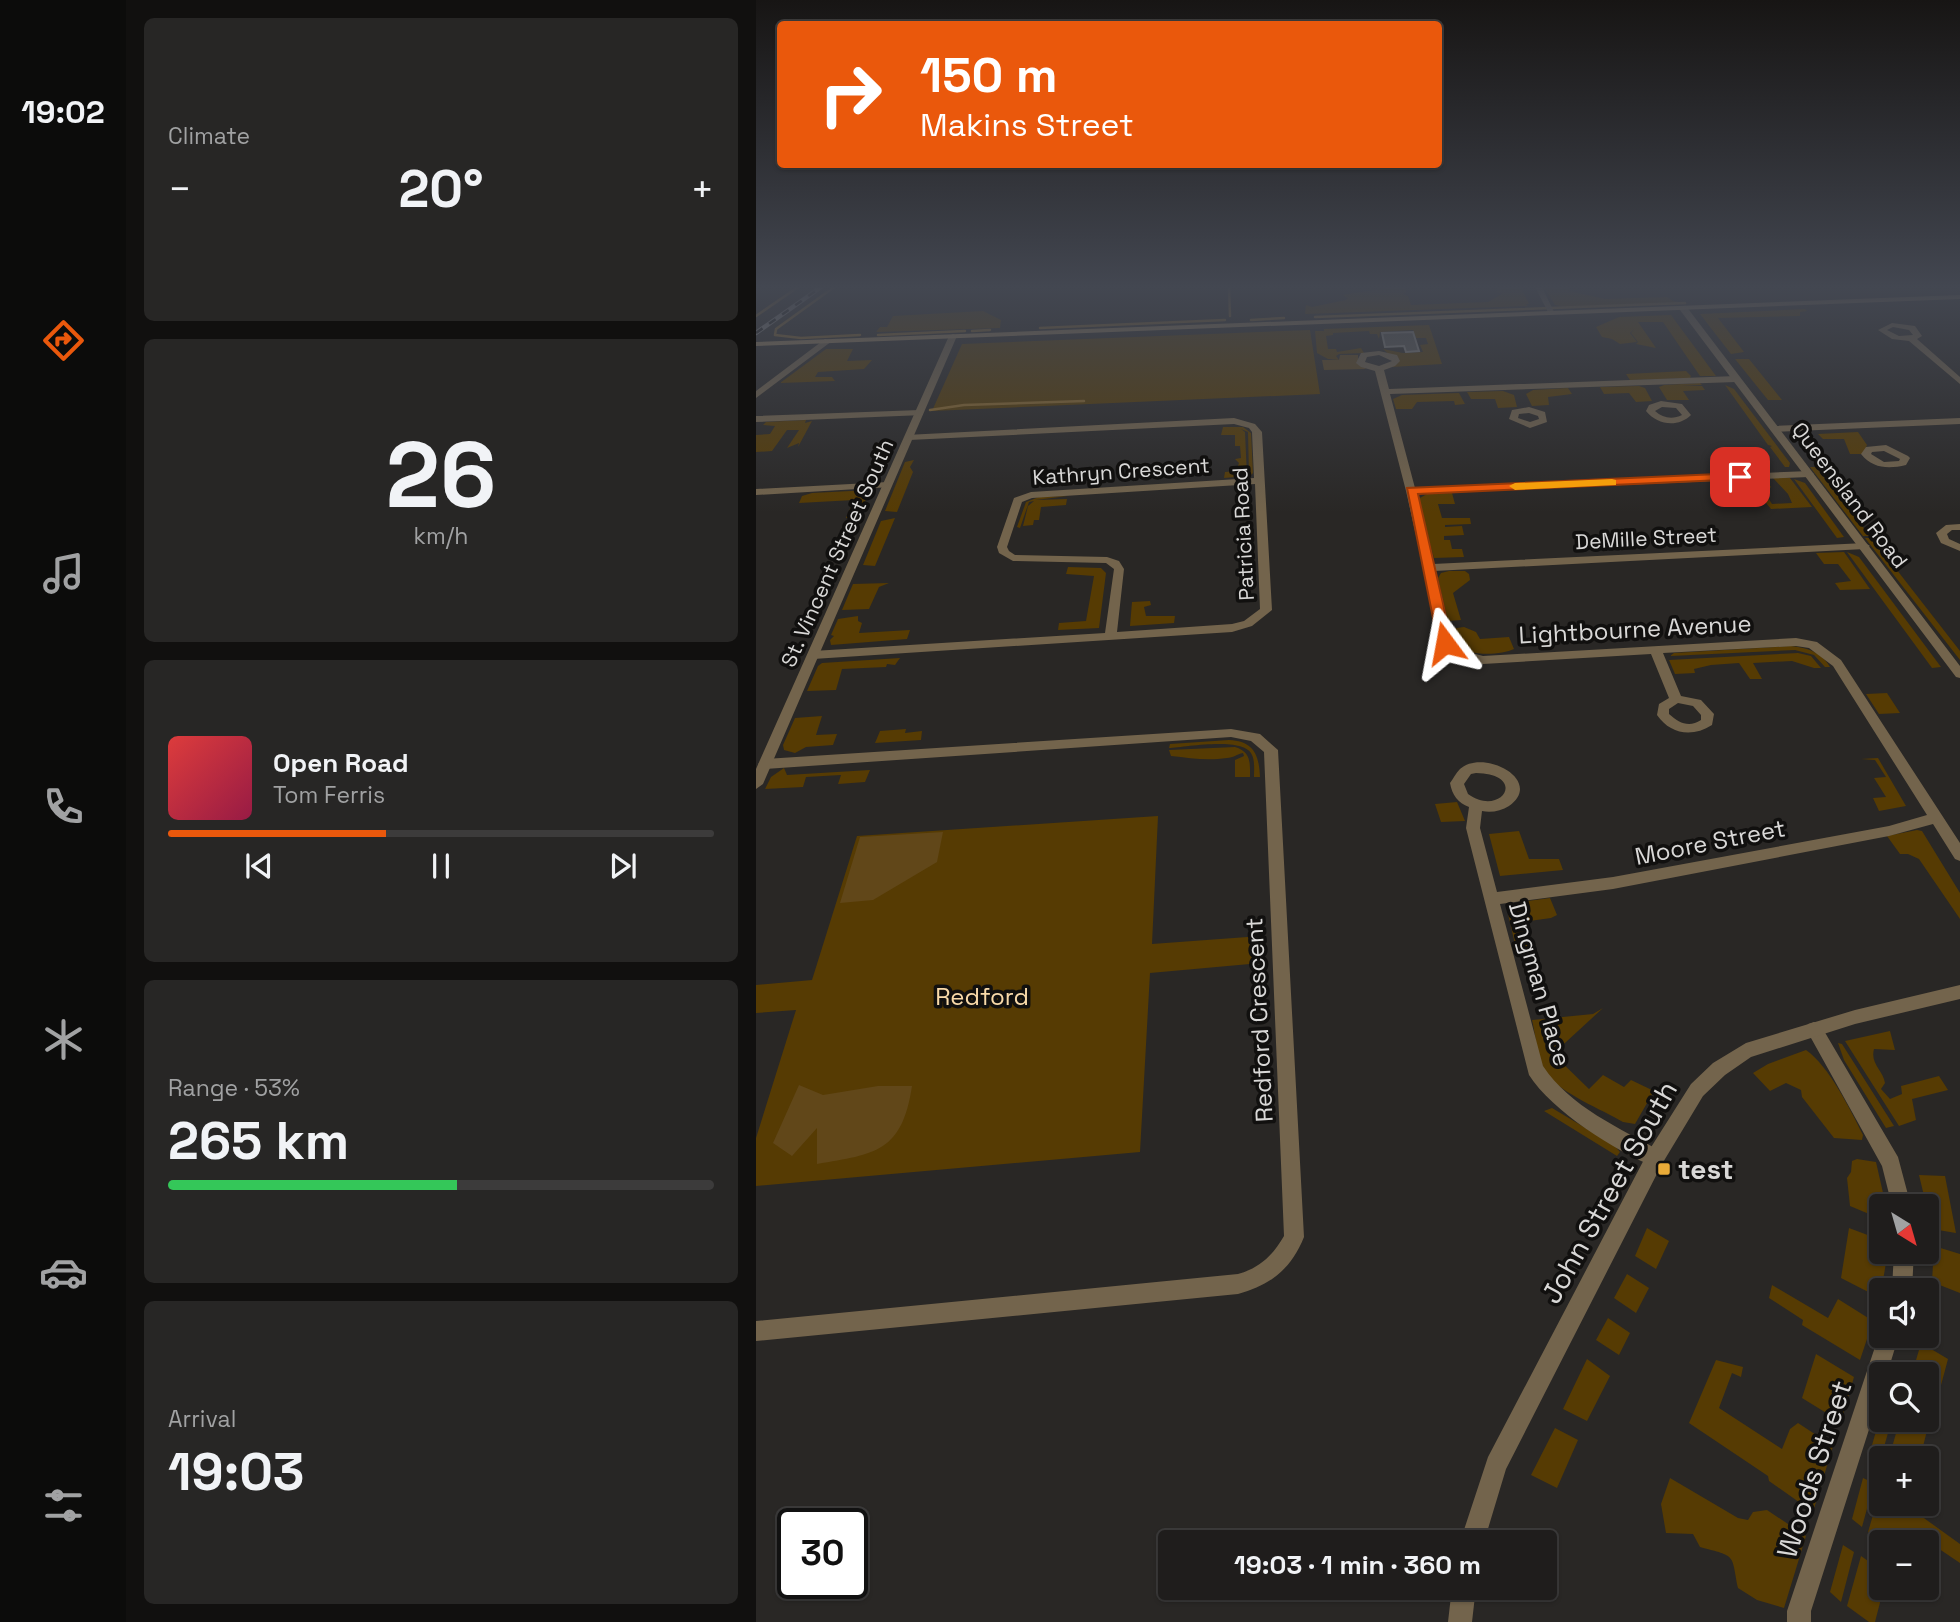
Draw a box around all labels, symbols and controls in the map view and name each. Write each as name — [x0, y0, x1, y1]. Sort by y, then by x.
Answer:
text: 150 m — [920, 44, 1058, 106]
icon: right — [805, 49, 896, 140]
text: 19:02 — [21, 92, 105, 132]
text: Makins Street — [920, 105, 1134, 145]
text: Climate — [168, 121, 250, 151]
text: 20° — [398, 156, 484, 222]
text: − — [168, 165, 192, 213]
text: + — [690, 165, 714, 213]
icon: directions — [39, 316, 88, 365]
street label: Queensland Road — [1786, 416, 1914, 574]
text: 26 — [386, 417, 496, 534]
street label: St. Vincent Street South — [774, 435, 900, 671]
pin — [1710, 447, 1770, 507]
street label: Kathryn Crescent — [1032, 451, 1210, 491]
icon: arrive — [1721, 458, 1759, 496]
street label: Patricia Road — [1226, 467, 1260, 601]
text: km/h — [414, 521, 468, 551]
street label: DeMille Street — [1574, 521, 1718, 555]
icon: music — [39, 549, 88, 598]
position arrow — [1408, 606, 1482, 680]
street label: Lightbourne Avenue — [1518, 607, 1752, 651]
text: Open Road — [273, 746, 409, 780]
text: Tom Ferris — [273, 780, 385, 810]
icon: phone — [39, 782, 88, 831]
street label: Moore Street — [1632, 812, 1788, 872]
icon: previous — [240, 847, 278, 885]
icon: pause — [422, 847, 460, 885]
icon: next — [604, 847, 642, 885]
street label: Dingman Place — [1502, 898, 1578, 1070]
street label: Redford Crescent — [1238, 917, 1280, 1123]
park label: Redford — [935, 981, 1029, 1012]
icon: climate — [39, 1015, 88, 1064]
text: Range · 53% — [168, 1073, 300, 1103]
street label: John Street South — [1533, 1074, 1685, 1310]
text: 265 km — [168, 1108, 349, 1174]
place label: test — [1678, 1151, 1734, 1187]
marker: test — [1656, 1161, 1672, 1177]
north arrow — [1869, 1194, 1939, 1264]
map controls — [1869, 1194, 1939, 1600]
icon: car — [39, 1248, 88, 1297]
button: sound — [1869, 1278, 1939, 1348]
button: search — [1869, 1362, 1939, 1432]
street label: Woods Street — [1768, 1376, 1860, 1562]
text: Arrival — [168, 1404, 236, 1434]
text: 19:03 — [168, 1439, 304, 1505]
button: + — [1869, 1446, 1939, 1516]
icon: filters — [39, 1481, 88, 1530]
speed limit sign: 30 — [777, 1508, 868, 1599]
button: − — [1869, 1530, 1939, 1600]
text: 19:03 · 1 min · 360 m — [1234, 1548, 1481, 1582]

